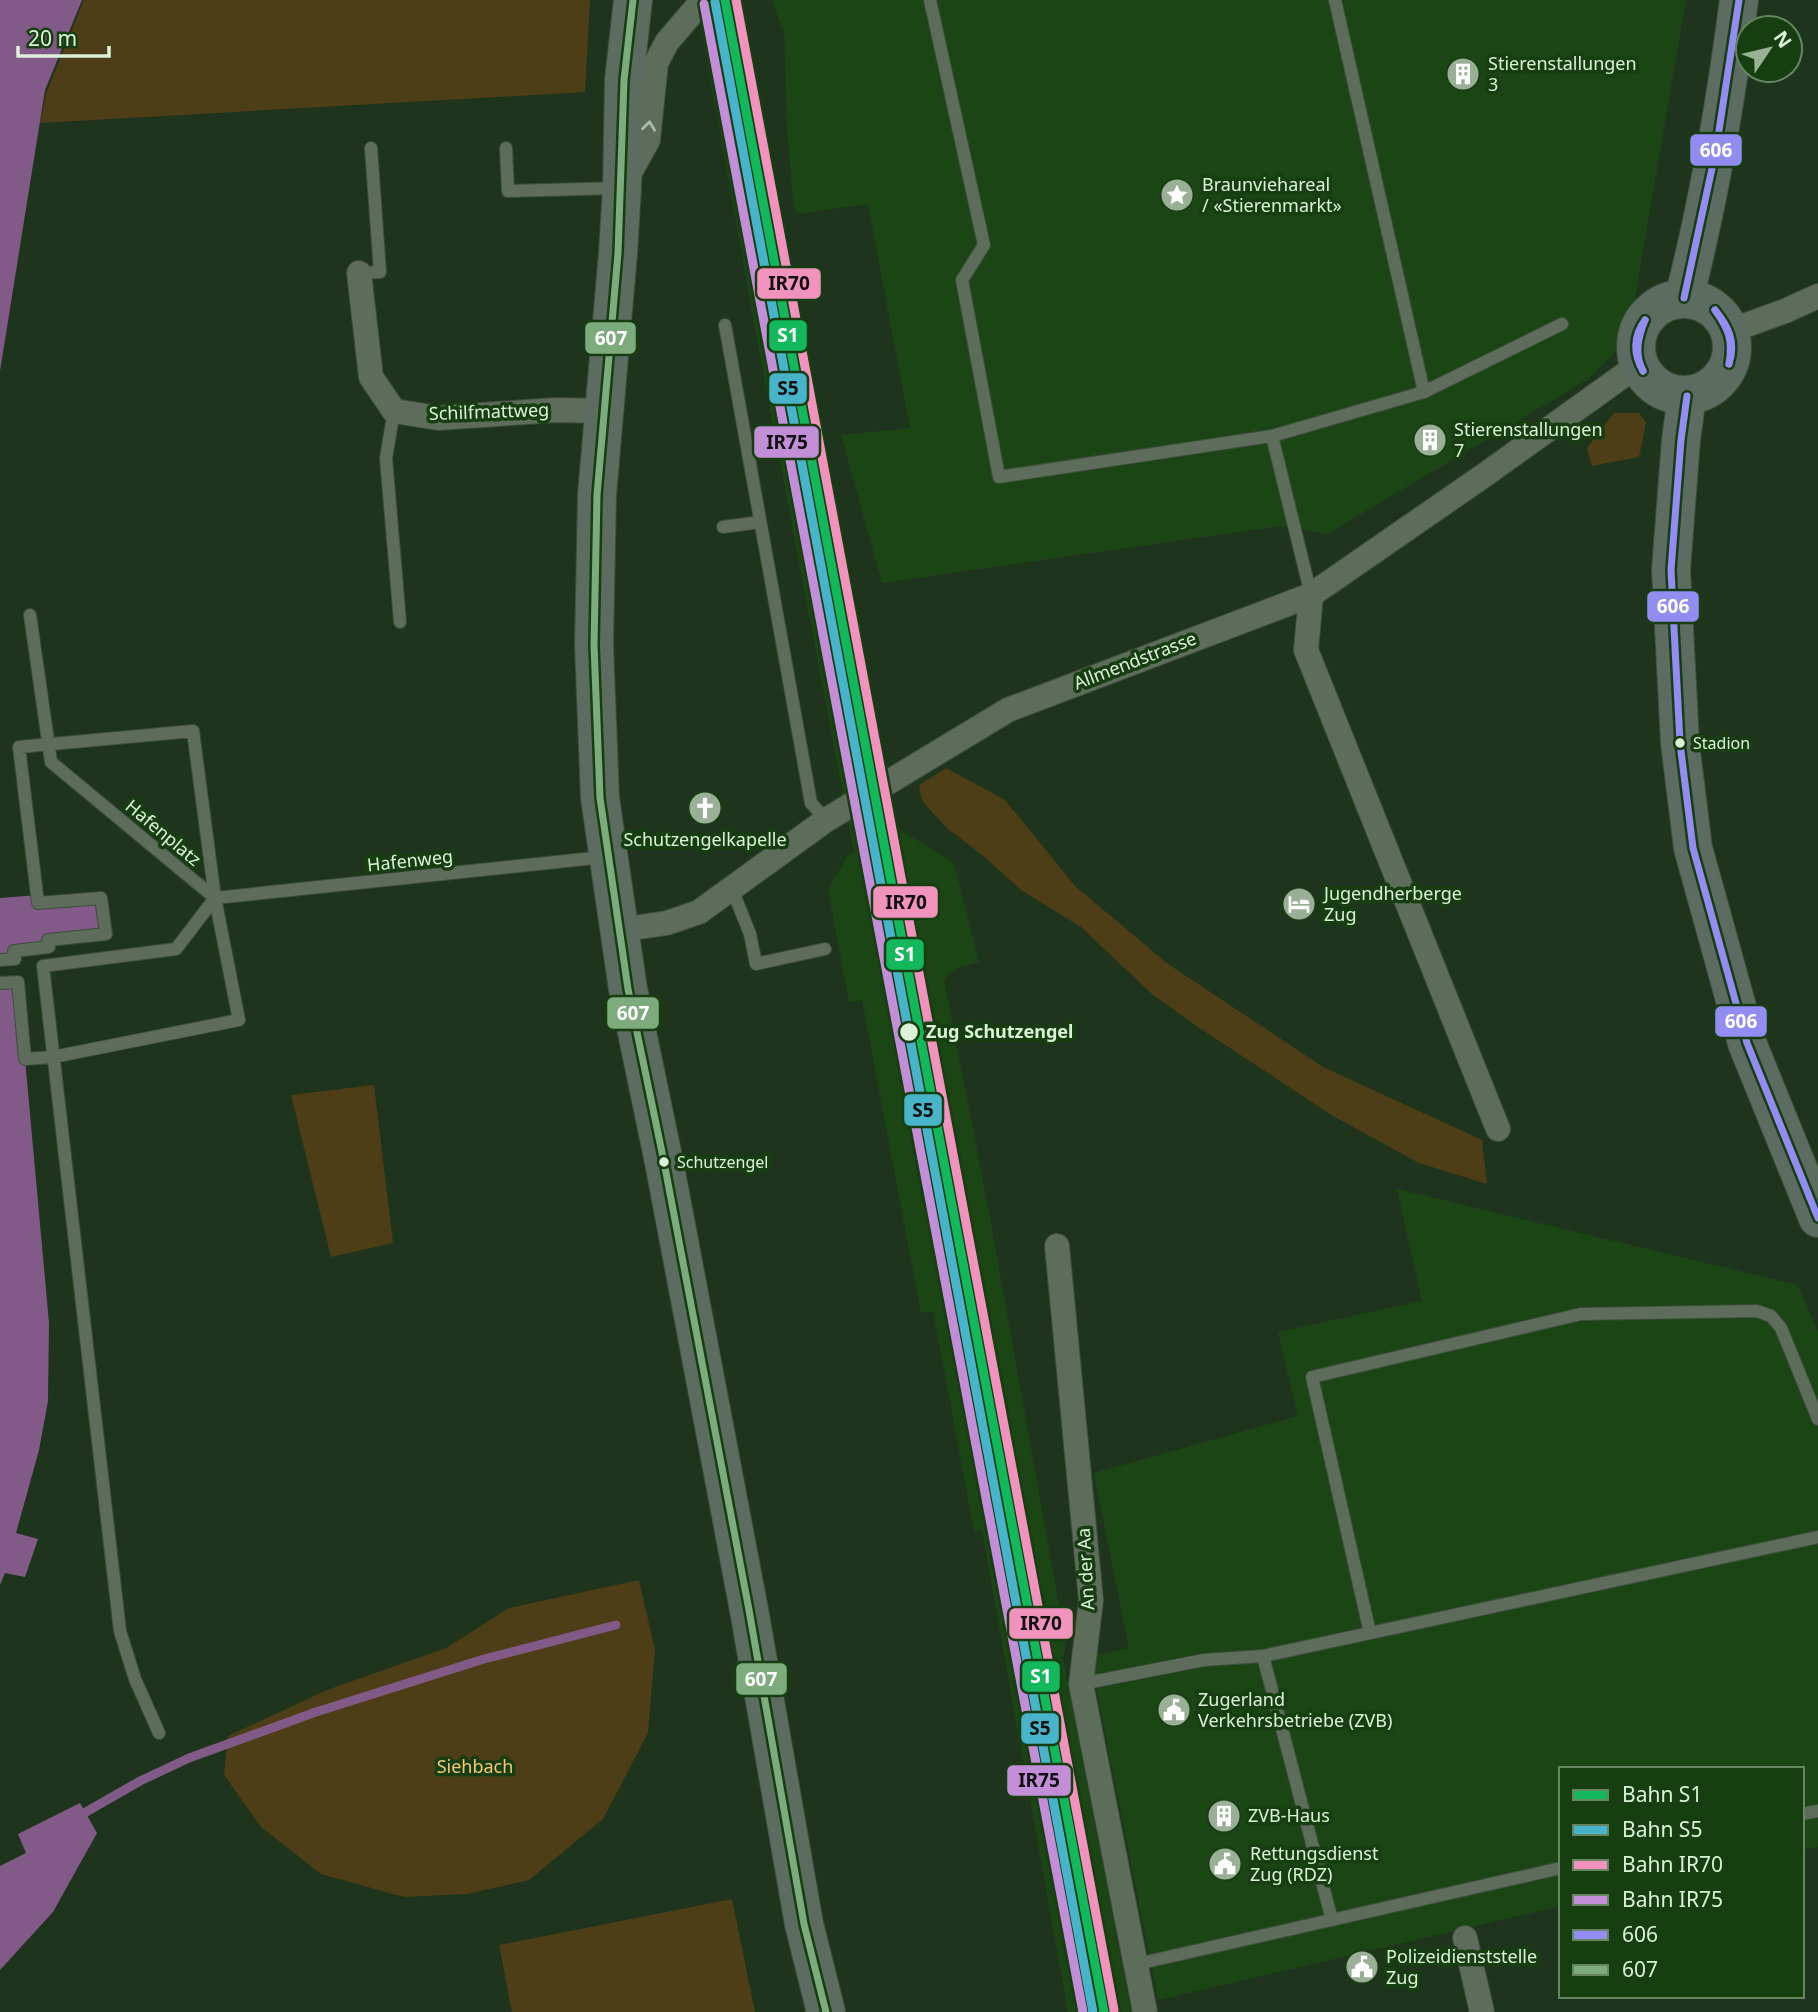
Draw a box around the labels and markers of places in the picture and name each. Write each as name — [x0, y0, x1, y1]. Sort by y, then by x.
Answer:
place label: Stierenstallungen 3 — [1488, 51, 1637, 96]
building icon: Stierenstallungen 3 — [1444, 55, 1482, 93]
place label: Braunviehareal / «Stierenmarkt» — [1202, 172, 1342, 217]
place icon: Braunviehareal / «Stierenmarkt» — [1158, 176, 1196, 214]
place label: Stierenstallungen 7 — [1454, 417, 1603, 462]
building icon: Stierenstallungen 7 — [1411, 421, 1449, 459]
place label: Stadion — [1693, 732, 1750, 754]
marker: Stadion — [1673, 736, 1687, 750]
church icon: Schutzengelkapelle — [686, 789, 724, 827]
place label: Schutzengelkapelle — [623, 827, 787, 851]
place label: Jugendherberge Zug — [1322, 881, 1462, 926]
hotel icon: Jugendherberge Zug — [1280, 885, 1318, 923]
place label: Zug Schutzengel — [926, 1019, 1073, 1043]
marker: Zug Schutzengel — [898, 1021, 920, 1043]
place label: Schutzengel — [677, 1151, 768, 1173]
marker: Schutzengel — [657, 1155, 671, 1169]
place label: Zugerland Verkehrsbetriebe (ZVB) — [1198, 1687, 1392, 1732]
public building icon: Zugerland Verkehrsbetriebe (ZVB) — [1155, 1691, 1193, 1729]
building icon: ZVB-Haus — [1205, 1797, 1243, 1835]
place label: ZVB-Haus — [1248, 1803, 1330, 1827]
place label: Rettungsdienst Zug (RDZ) — [1250, 1841, 1379, 1886]
public building icon: Rettungsdienst Zug (RDZ) — [1206, 1845, 1244, 1883]
place label: Polizeidienststelle Zug — [1386, 1944, 1537, 1989]
public building icon: Polizeidienststelle Zug — [1343, 1948, 1381, 1986]

